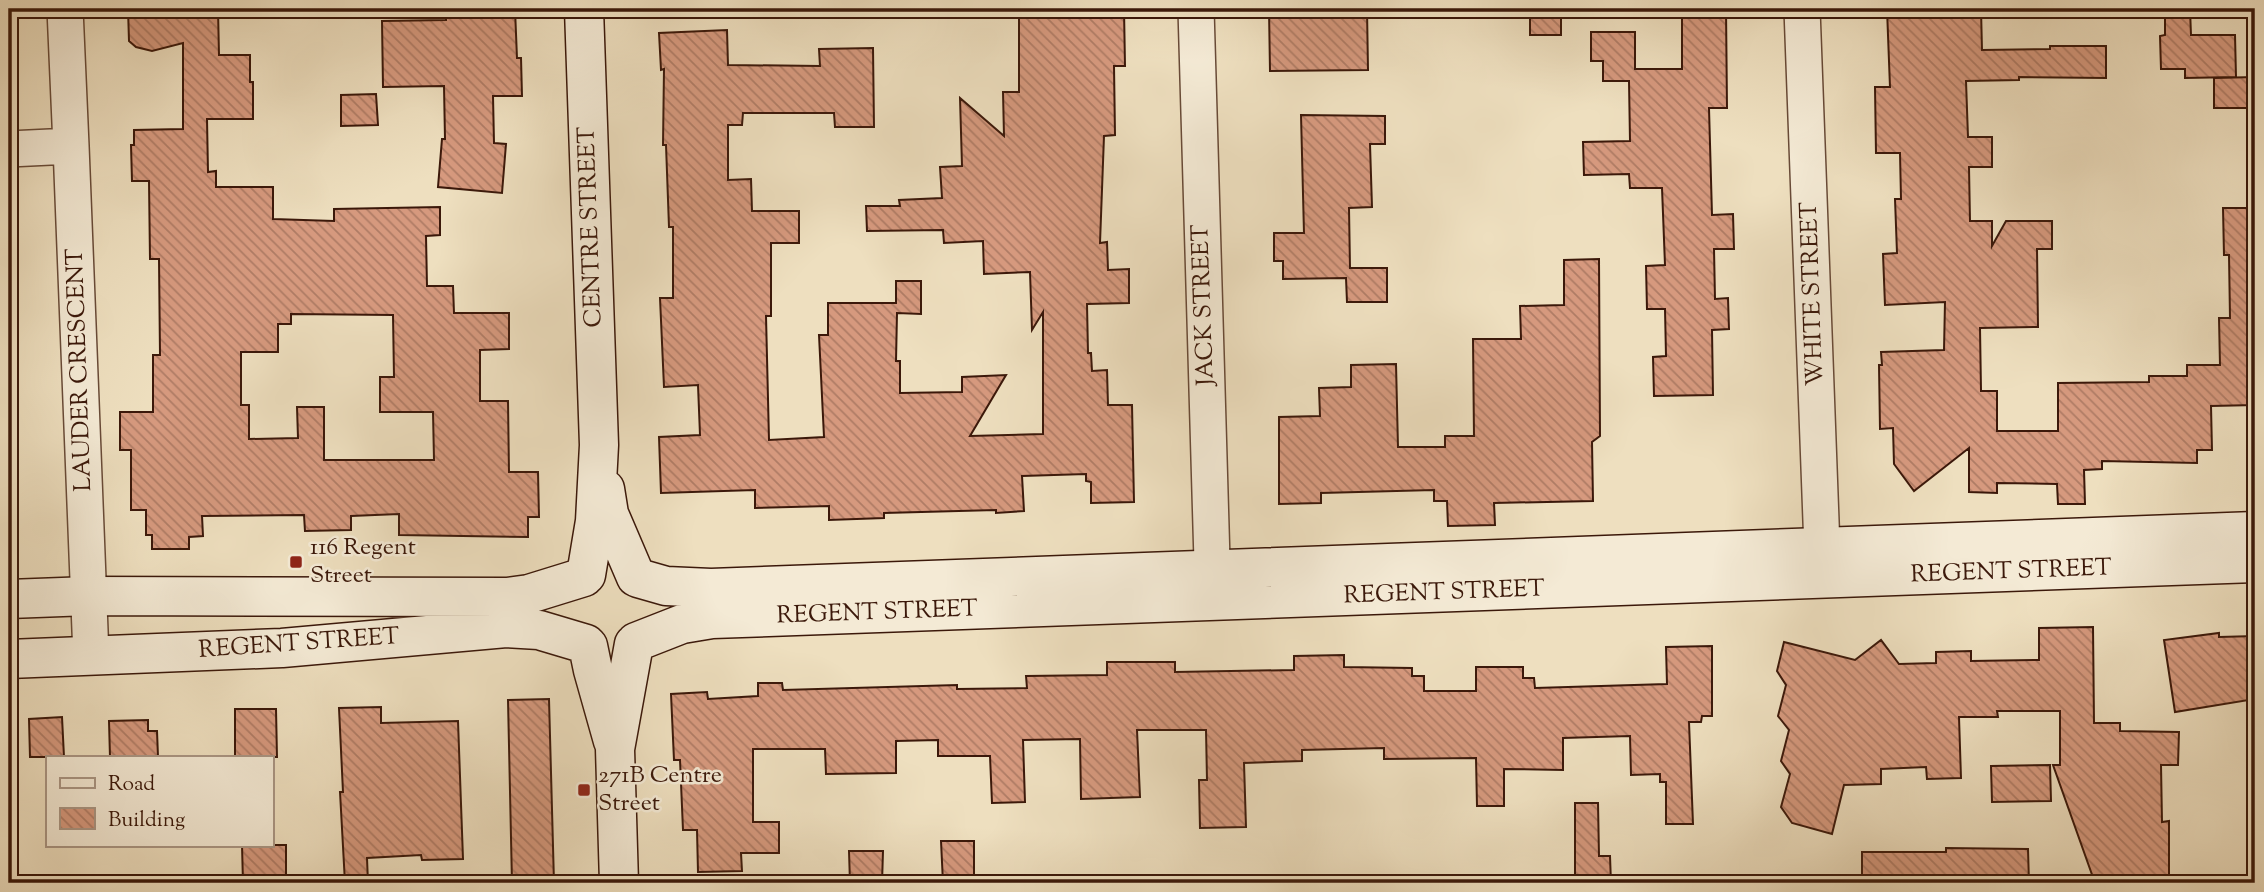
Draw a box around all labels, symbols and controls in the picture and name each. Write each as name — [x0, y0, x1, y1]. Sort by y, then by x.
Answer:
street label: CENTRE STREET — [570, 126, 611, 328]
street label: WHITE STREET — [1793, 201, 1833, 387]
street label: JACK STREET — [1184, 224, 1224, 388]
street label: LAUDER CRESCENT — [59, 248, 101, 492]
place label: 116 Regent Street — [310, 531, 416, 593]
street label: REGENT STREET — [1910, 551, 2112, 593]
marker: 116 Regent Street — [288, 554, 304, 570]
street label: REGENT STREET — [1343, 572, 1545, 614]
street label: REGENT STREET — [776, 592, 978, 634]
street label: REGENT STREET — [197, 620, 401, 668]
legend — [46, 756, 273, 846]
place label: 271B Centre Street — [598, 759, 722, 821]
text: Road — [108, 770, 155, 800]
marker: 271B Centre Street — [576, 782, 592, 798]
text: Building — [108, 806, 185, 836]

